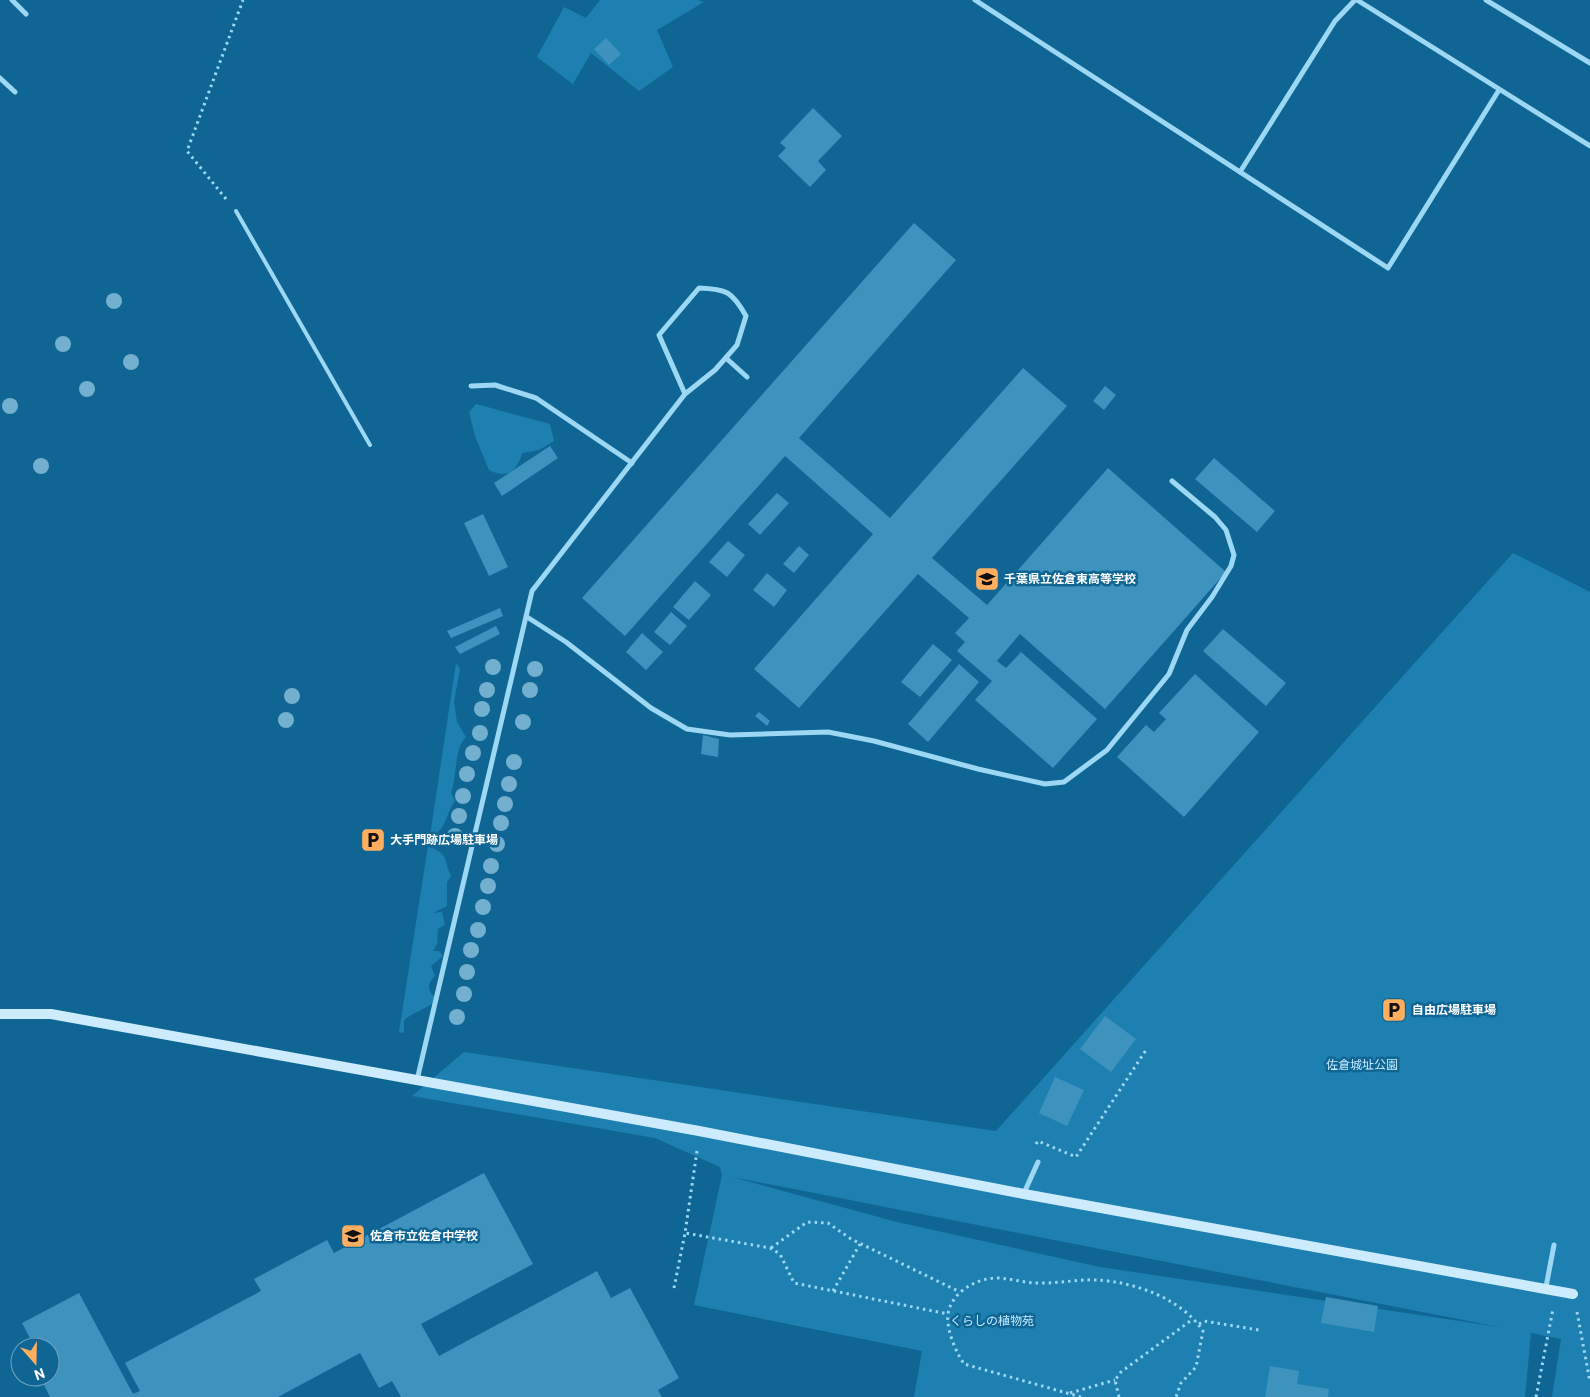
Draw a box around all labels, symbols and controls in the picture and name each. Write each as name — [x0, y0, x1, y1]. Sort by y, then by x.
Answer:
school or university icon: 千葉県立佐倉東高等学校 — [974, 566, 1000, 592]
place label: 千葉県立佐倉東高等学校 — [1004, 572, 1136, 586]
parking icon: 大手門跡広場駐車場 — [360, 827, 386, 853]
place label: 大手門跡広場駐車場 — [390, 833, 498, 847]
parking icon: 自由広場駐車場 — [1381, 997, 1407, 1023]
place label: 自由広場駐車場 — [1412, 1003, 1496, 1017]
park label: 佐倉城址公園 — [1326, 1058, 1398, 1072]
school or university icon: 佐倉市立佐倉中学校 — [340, 1223, 366, 1249]
place label: 佐倉市立佐倉中学校 — [370, 1229, 478, 1243]
park label: くらしの植物苑 — [950, 1314, 1034, 1328]
north arrow — [10, 1337, 60, 1387]
text: N — [32, 1365, 47, 1383]

